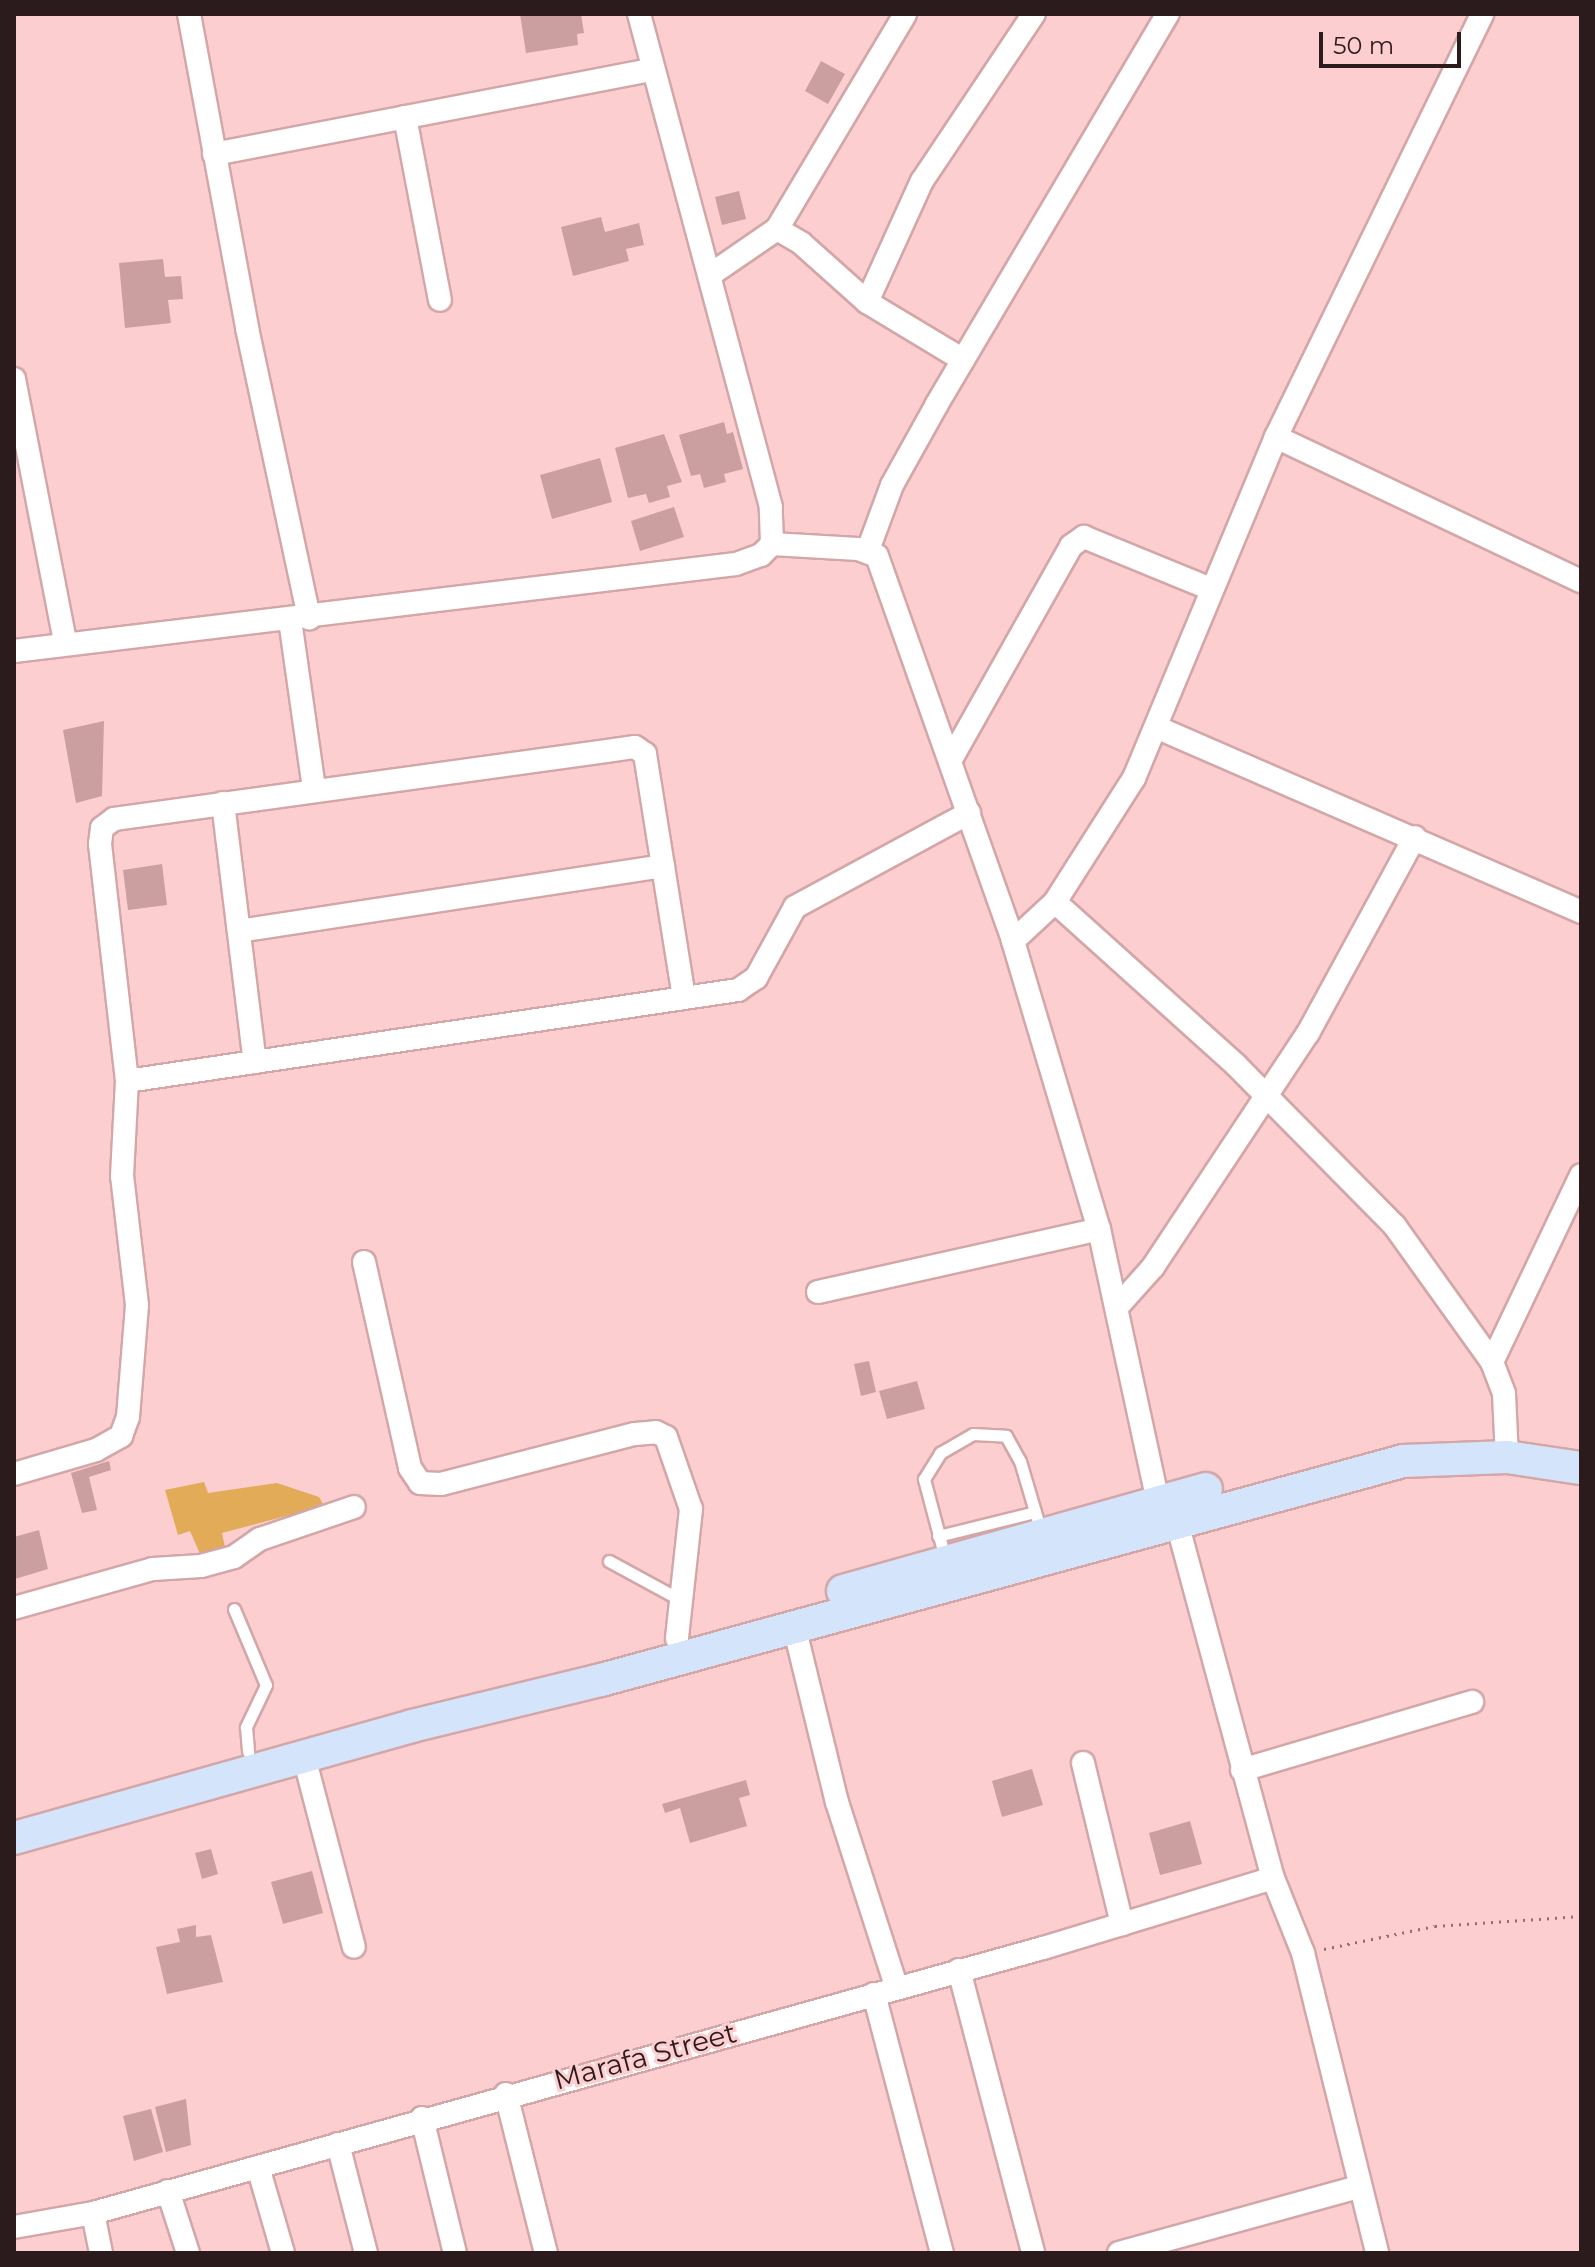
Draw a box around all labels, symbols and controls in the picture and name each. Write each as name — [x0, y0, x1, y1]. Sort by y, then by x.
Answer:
scale bar — [1323, 16, 1465, 66]
text: 50 m — [1333, 31, 1394, 60]
street label: Marafa Street — [550, 2015, 740, 2097]

